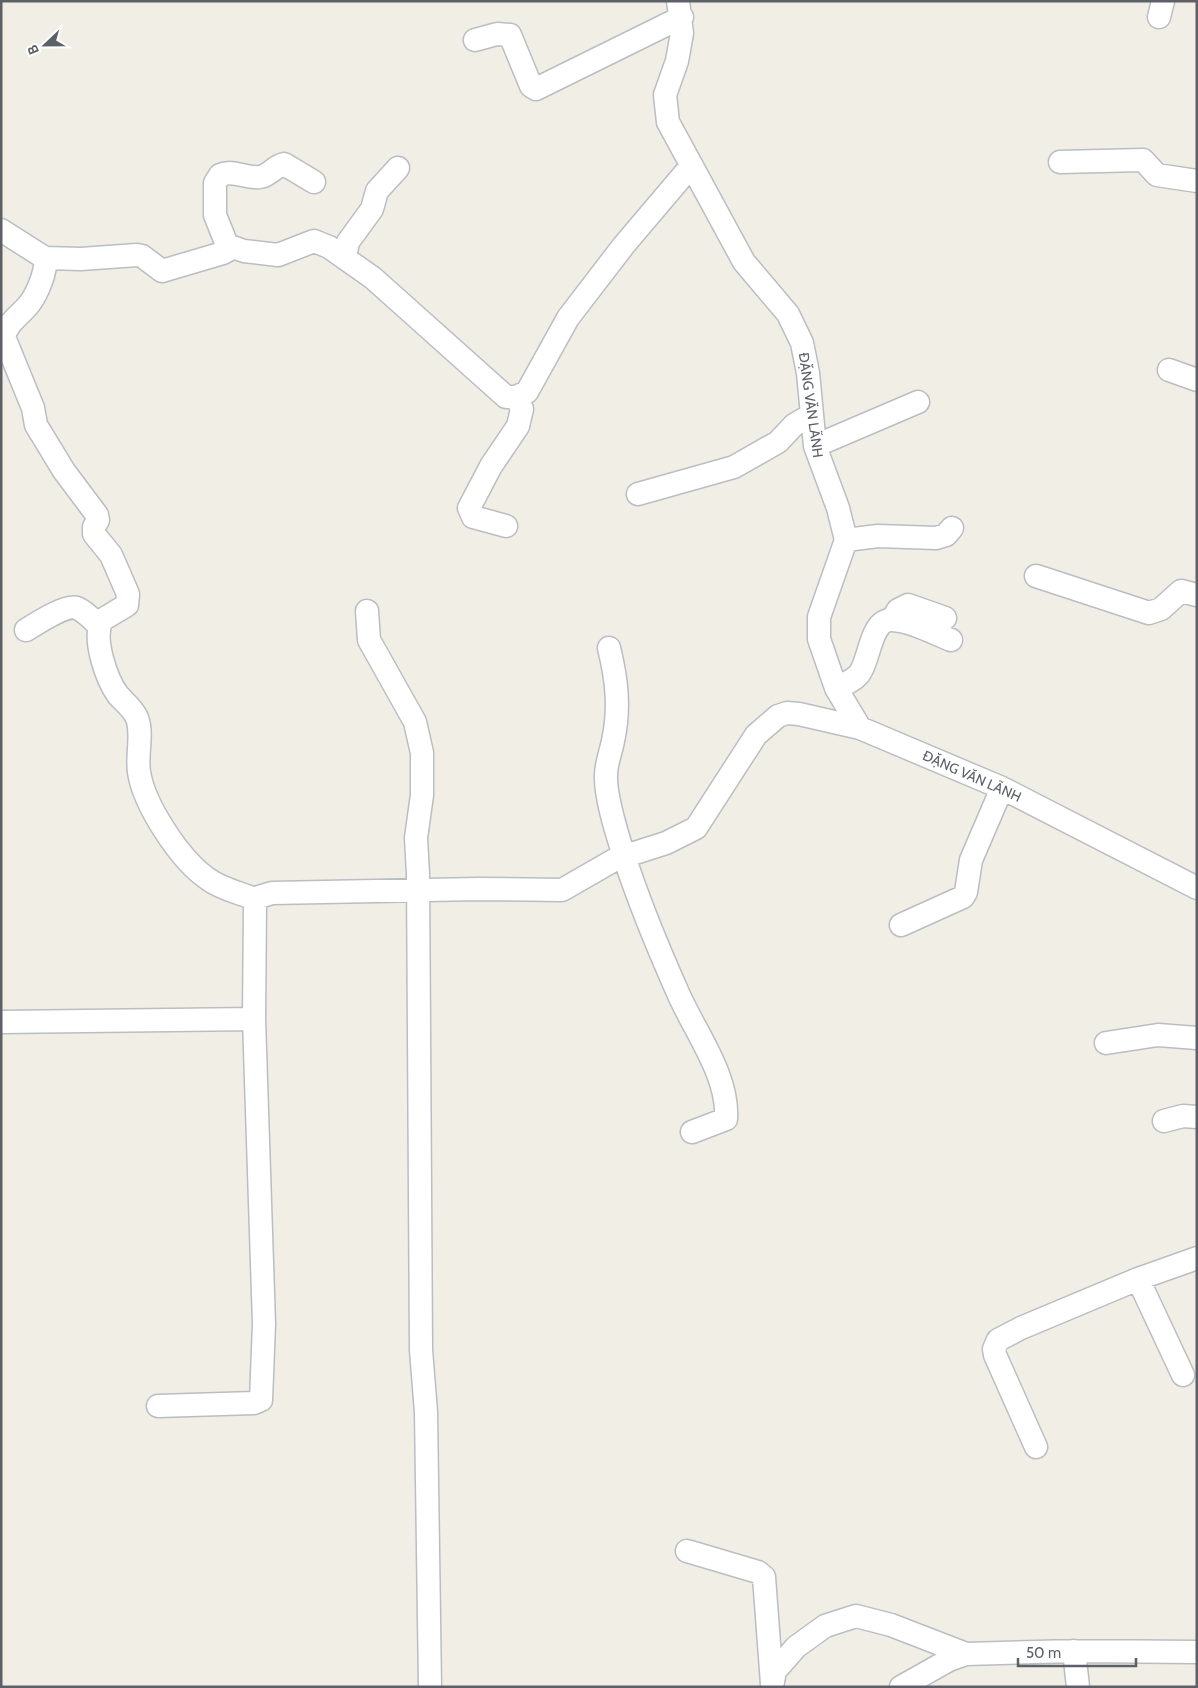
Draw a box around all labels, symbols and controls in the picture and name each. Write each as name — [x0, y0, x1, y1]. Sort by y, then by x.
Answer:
north arrow — [20, 20, 70, 70]
text: B — [23, 42, 43, 57]
street label: ĐẶNG VĂN LÃNH — [795, 351, 827, 459]
street label: ĐẶNG VĂN LÃNH — [920, 746, 1024, 806]
scale bar — [1018, 1636, 1136, 1668]
text: 50 m — [1026, 1644, 1061, 1662]

